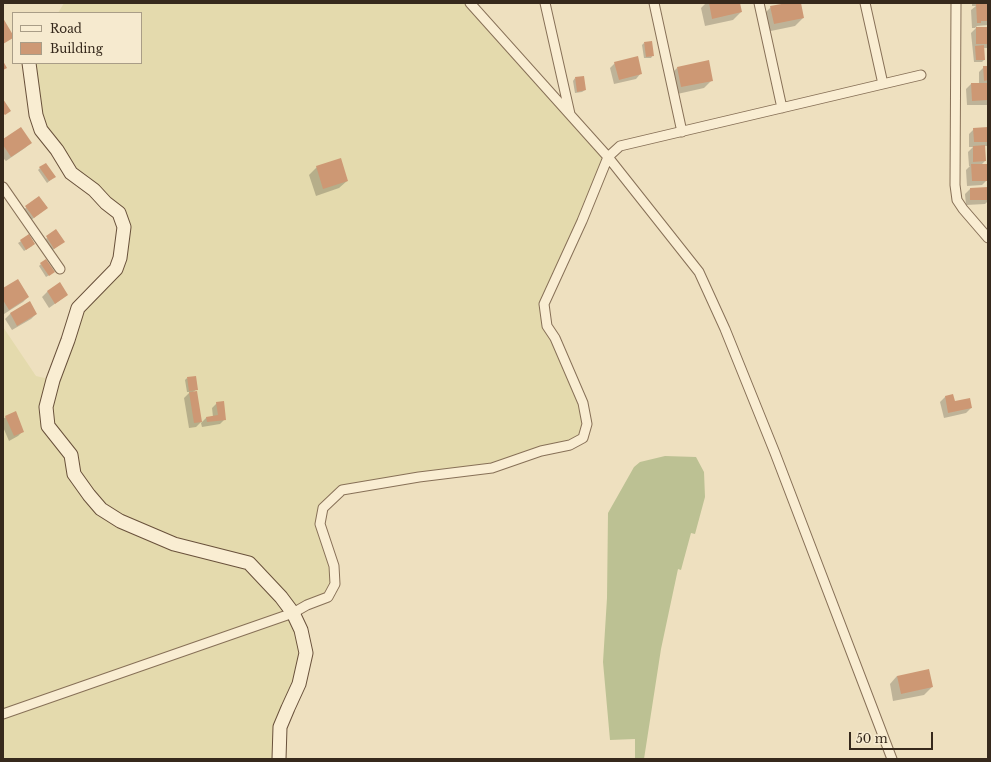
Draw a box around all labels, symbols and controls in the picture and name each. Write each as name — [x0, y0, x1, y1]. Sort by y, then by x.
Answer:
legend — [12, 12, 142, 64]
text: Road — [50, 21, 82, 36]
text: Building — [50, 41, 103, 56]
scale bar — [851, 724, 935, 750]
text: 50 m — [856, 731, 888, 746]

